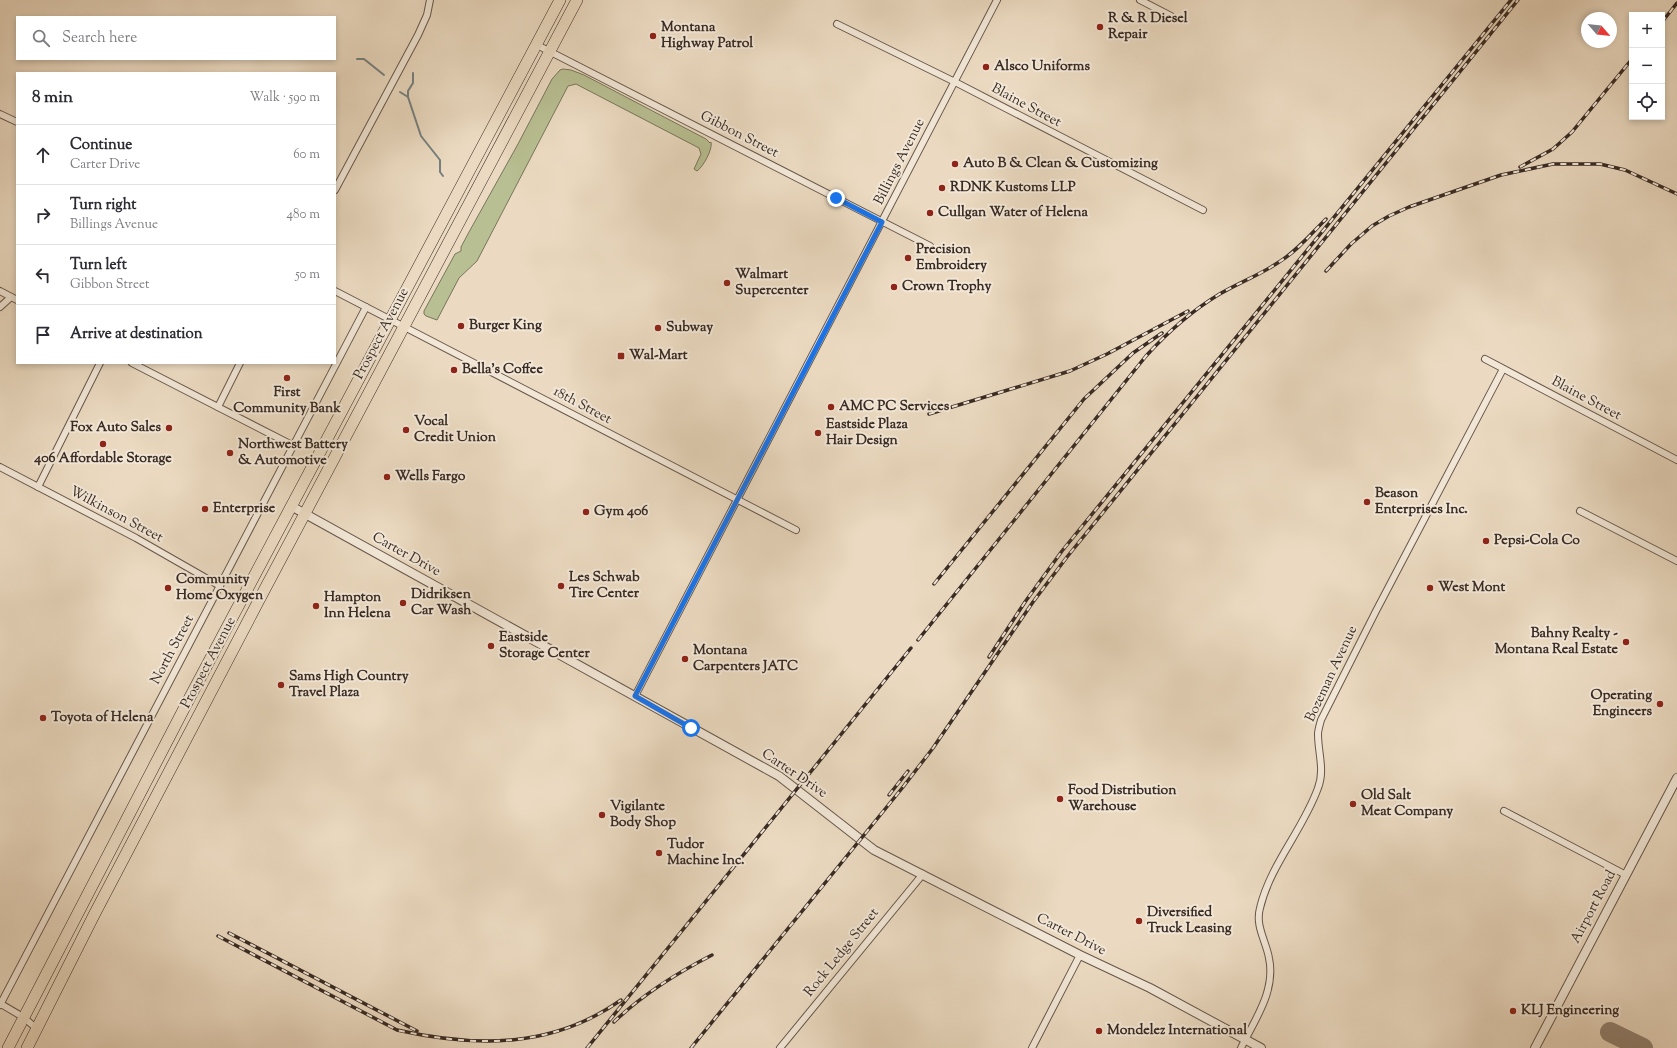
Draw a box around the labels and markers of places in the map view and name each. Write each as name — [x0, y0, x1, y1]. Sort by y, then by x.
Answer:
place label: R & R Diesel Repair — [1108, 9, 1188, 45]
place label: Montana Highway Patrol — [661, 18, 753, 54]
marker: R & R Diesel Repair — [1095, 22, 1105, 32]
marker: Montana Highway Patrol — [648, 31, 658, 41]
place label: Alsco Uniforms — [994, 57, 1090, 77]
marker: Alsco Uniforms — [981, 62, 991, 72]
place label: Auto B & Clean & Customizing — [963, 154, 1158, 174]
marker: Auto B & Clean & Customizing — [950, 159, 960, 169]
place label: RDNK Kustoms LLP — [950, 178, 1076, 198]
marker: RDNK Kustoms LLP — [937, 183, 947, 193]
place label: Cullgan Water of Helena — [938, 203, 1089, 223]
marker: Cullgan Water of Helena — [925, 208, 935, 218]
place label: Precision Embroidery — [916, 240, 987, 276]
marker: Precision Embroidery — [903, 253, 913, 263]
place label: Walmart Supercenter — [735, 265, 809, 301]
place label: Crown Trophy — [902, 277, 991, 297]
marker: Walmart Supercenter — [722, 278, 732, 288]
marker: Crown Trophy — [889, 282, 899, 292]
place label: Burger King — [469, 316, 542, 336]
place label: Subway — [666, 318, 713, 338]
marker: Burger King — [456, 321, 466, 331]
marker: Subway — [653, 323, 663, 333]
place label: Wal-Mart — [629, 346, 688, 366]
marker: Wal-Mart — [616, 351, 626, 361]
place label: Bella's Coffee — [462, 360, 543, 380]
marker: Bella's Coffee — [449, 365, 459, 375]
marker: First Community Bank — [282, 373, 292, 383]
place label: First Community Bank — [233, 383, 341, 419]
place label: AMC PC Services — [839, 397, 950, 417]
marker: AMC PC Services — [826, 402, 836, 412]
place label: Vocal Credit Union — [414, 412, 497, 448]
place label: Eastside Plaza Hair Design — [826, 415, 908, 451]
place label: Fox Auto Sales — [70, 418, 161, 438]
marker: Fox Auto Sales — [164, 423, 174, 433]
marker: Vocal Credit Union — [401, 425, 411, 435]
marker: Eastside Plaza Hair Design — [813, 428, 823, 438]
place label: Northwest Battery & Automotive — [238, 435, 348, 471]
marker: 406 Affordable Storage — [98, 439, 108, 449]
marker: Northwest Battery & Automotive — [225, 448, 235, 458]
place label: 406 Affordable Storage — [33, 449, 172, 469]
place label: Wells Fargo — [395, 467, 466, 487]
marker: Wells Fargo — [382, 472, 392, 482]
place label: Beason Enterprises Inc. — [1375, 484, 1468, 520]
marker: Beason Enterprises Inc. — [1362, 497, 1372, 507]
place label: Enterprise — [213, 499, 276, 519]
place label: Gym 406 — [594, 502, 648, 522]
marker: Enterprise — [200, 504, 210, 514]
marker: Gym 406 — [581, 507, 591, 517]
place label: Pepsi-Cola Co — [1494, 531, 1580, 551]
marker: Pepsi-Cola Co — [1481, 536, 1491, 546]
place label: Les Schwab Tire Center — [569, 568, 640, 604]
place label: Community Home Oxygen — [176, 570, 264, 606]
place label: West Mont — [1438, 578, 1505, 598]
marker: Les Schwab Tire Center — [556, 581, 566, 591]
marker: Community Home Oxygen — [163, 583, 173, 593]
marker: West Mont — [1425, 583, 1435, 593]
place label: Didriksen Car Wash — [411, 585, 472, 621]
place label: Hampton Inn Helena — [324, 588, 391, 624]
marker: Didriksen Car Wash — [398, 598, 408, 608]
marker: Hampton Inn Helena — [311, 601, 321, 611]
place label: Bahny Realty - Montana Real Estate — [1495, 624, 1618, 660]
place label: Eastside Storage Center — [499, 628, 590, 664]
marker: Bahny Realty - Montana Real Estate — [1621, 637, 1631, 647]
marker: Eastside Storage Center — [486, 641, 496, 651]
place label: Montana Carpenters JATC — [693, 641, 798, 677]
marker: Montana Carpenters JATC — [680, 654, 690, 664]
place label: Sams High Country Travel Plaza — [289, 667, 409, 703]
marker: Sams High Country Travel Plaza — [276, 680, 286, 690]
place label: Operating Engineers — [1590, 686, 1652, 722]
marker: Operating Engineers — [1655, 699, 1665, 709]
place label: Toyota of Helena — [51, 708, 154, 728]
marker: Toyota of Helena — [38, 713, 48, 723]
place label: Food Distribution Warehouse — [1068, 781, 1177, 817]
place label: Old Salt Meat Company — [1361, 786, 1453, 822]
marker: Food Distribution Warehouse — [1055, 794, 1065, 804]
place label: Vigilante Body Shop — [610, 797, 676, 833]
marker: Old Salt Meat Company — [1348, 799, 1358, 809]
marker: Vigilante Body Shop — [597, 810, 607, 820]
place label: Tudor Machine Inc. — [667, 835, 745, 871]
marker: Tudor Machine Inc. — [654, 848, 664, 858]
place label: Diversified Truck Leasing — [1147, 903, 1232, 939]
marker: Diversified Truck Leasing — [1134, 916, 1144, 926]
place label: KLJ Engineering — [1521, 1001, 1619, 1021]
marker: KLJ Engineering — [1508, 1006, 1518, 1016]
place label: Mondelez International — [1107, 1021, 1247, 1041]
marker: Mondelez International — [1094, 1026, 1104, 1036]

